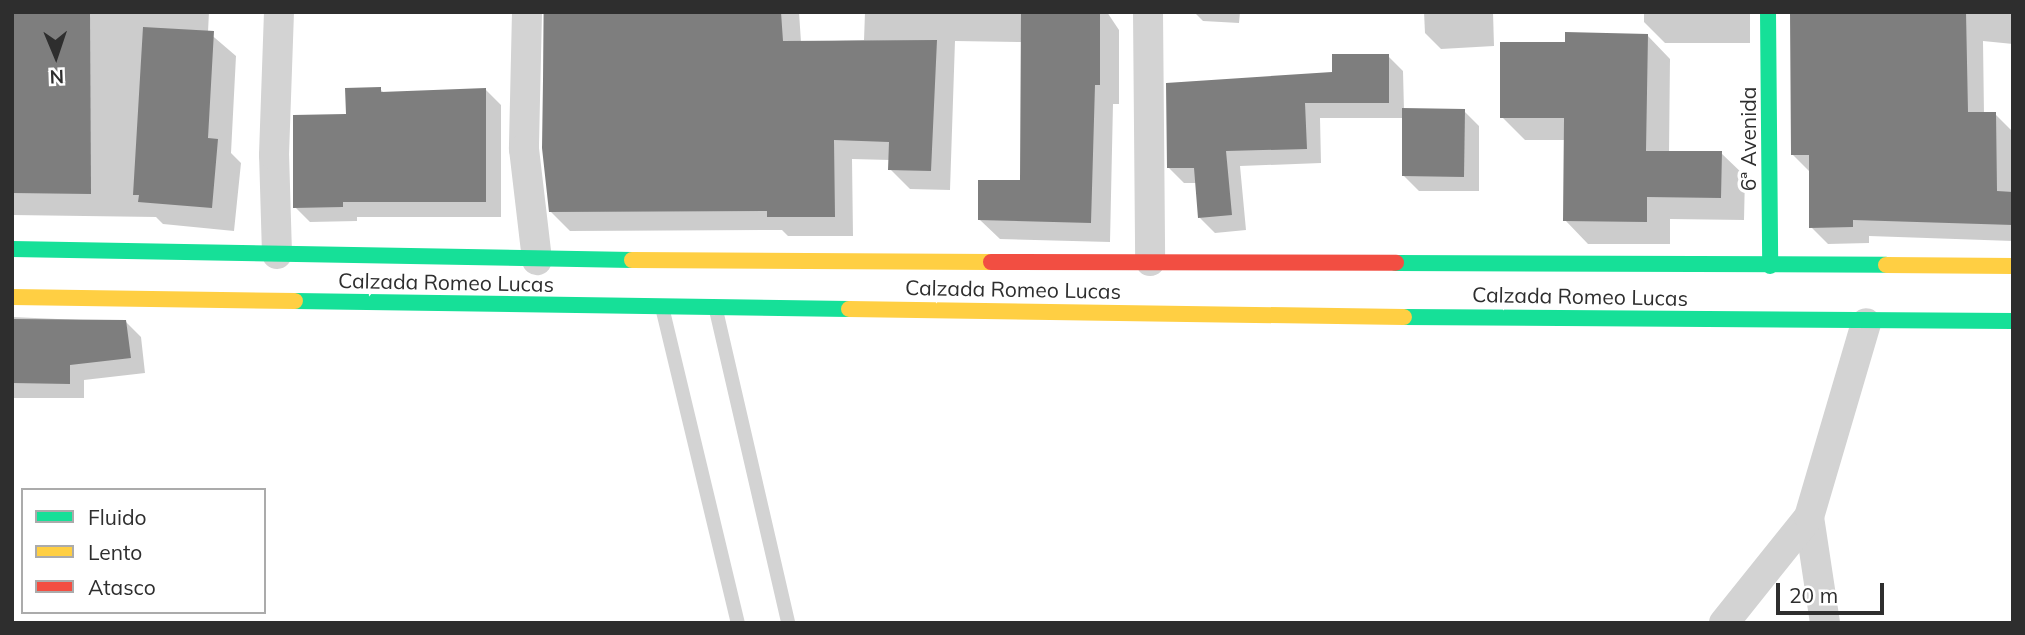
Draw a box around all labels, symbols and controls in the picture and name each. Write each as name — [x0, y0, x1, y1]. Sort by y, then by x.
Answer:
north arrow — [21, 21, 91, 91]
text: N — [49, 65, 64, 89]
street label: 6ª Avenida — [1735, 87, 1761, 191]
street label: Calzada Romeo Lucas — [338, 268, 554, 296]
street label: Calzada Romeo Lucas — [905, 275, 1121, 303]
street label: Calzada Romeo Lucas — [1472, 282, 1688, 310]
legend — [21, 488, 266, 614]
text: Fluido — [88, 504, 147, 530]
text: Lento — [88, 539, 142, 565]
scale bar — [1780, 568, 1888, 612]
text: Atasco — [88, 574, 156, 600]
text: 20 m — [1789, 582, 1838, 608]

